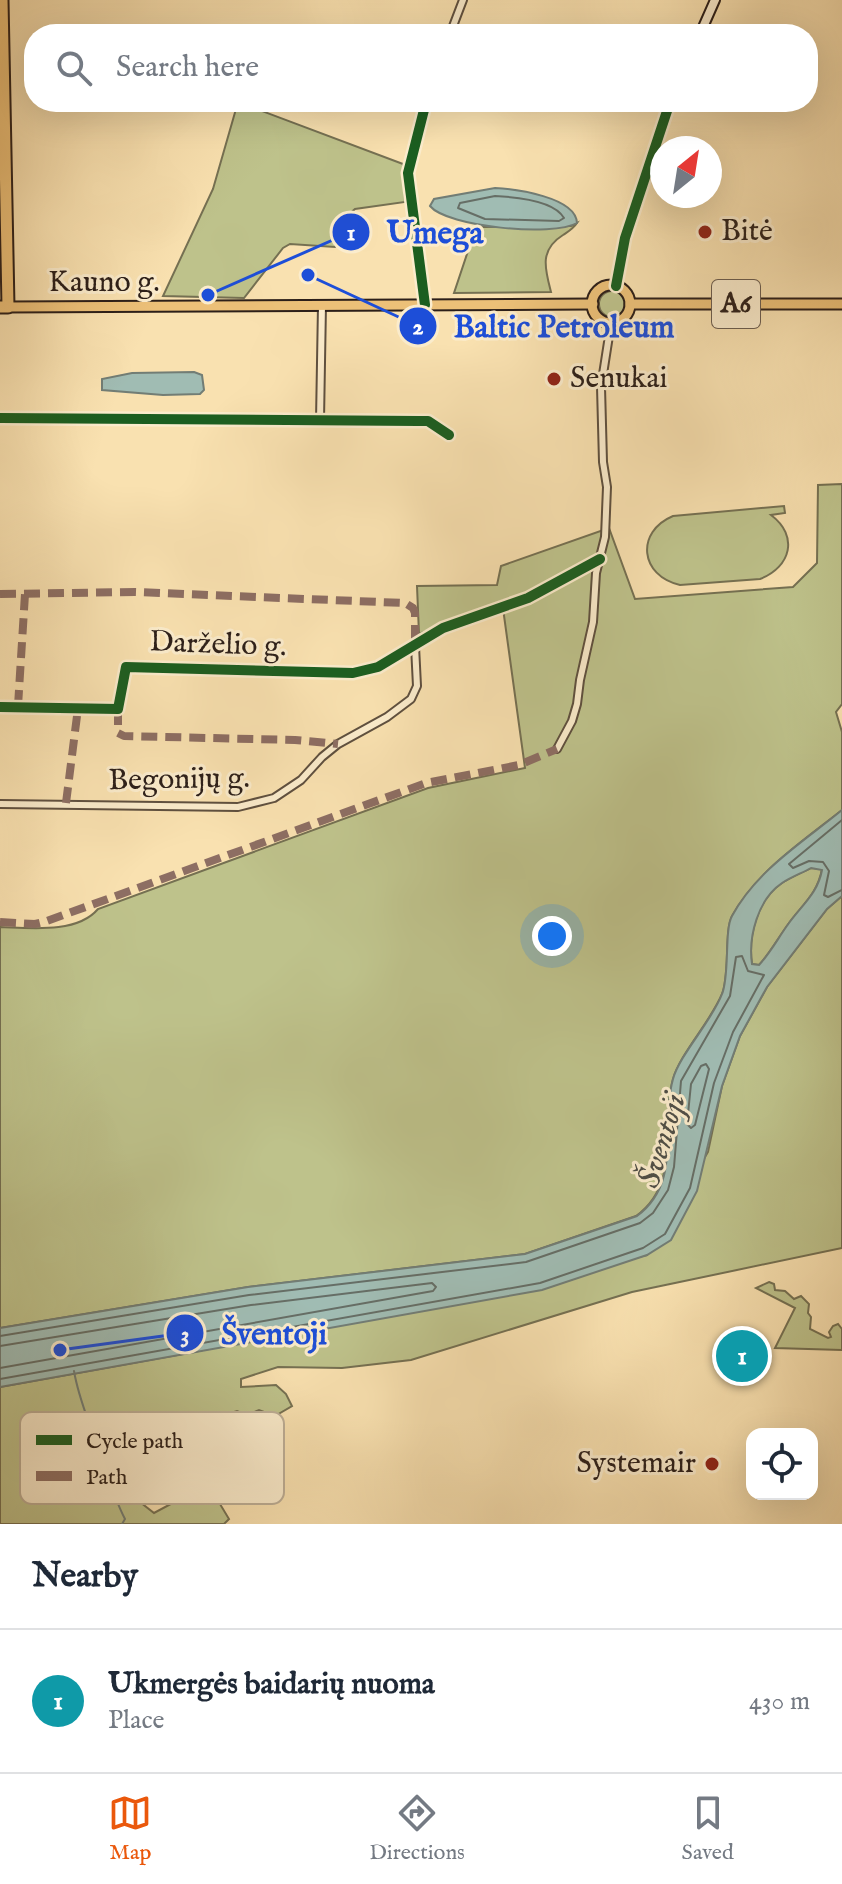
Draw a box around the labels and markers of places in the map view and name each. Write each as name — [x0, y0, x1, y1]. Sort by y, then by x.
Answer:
callout: Umega — [331, 204, 500, 260]
place label: Bitė — [721, 213, 773, 251]
marker: Bitė — [696, 223, 714, 241]
callout: Baltic Petroleum — [398, 298, 691, 354]
place label: Senukai — [570, 360, 668, 398]
marker: Senukai — [545, 370, 563, 388]
callout: Šventoji — [165, 1305, 343, 1361]
pin: 1 — [716, 1326, 768, 1386]
place label: Systemair — [576, 1445, 696, 1483]
marker: Systemair — [703, 1455, 721, 1473]

